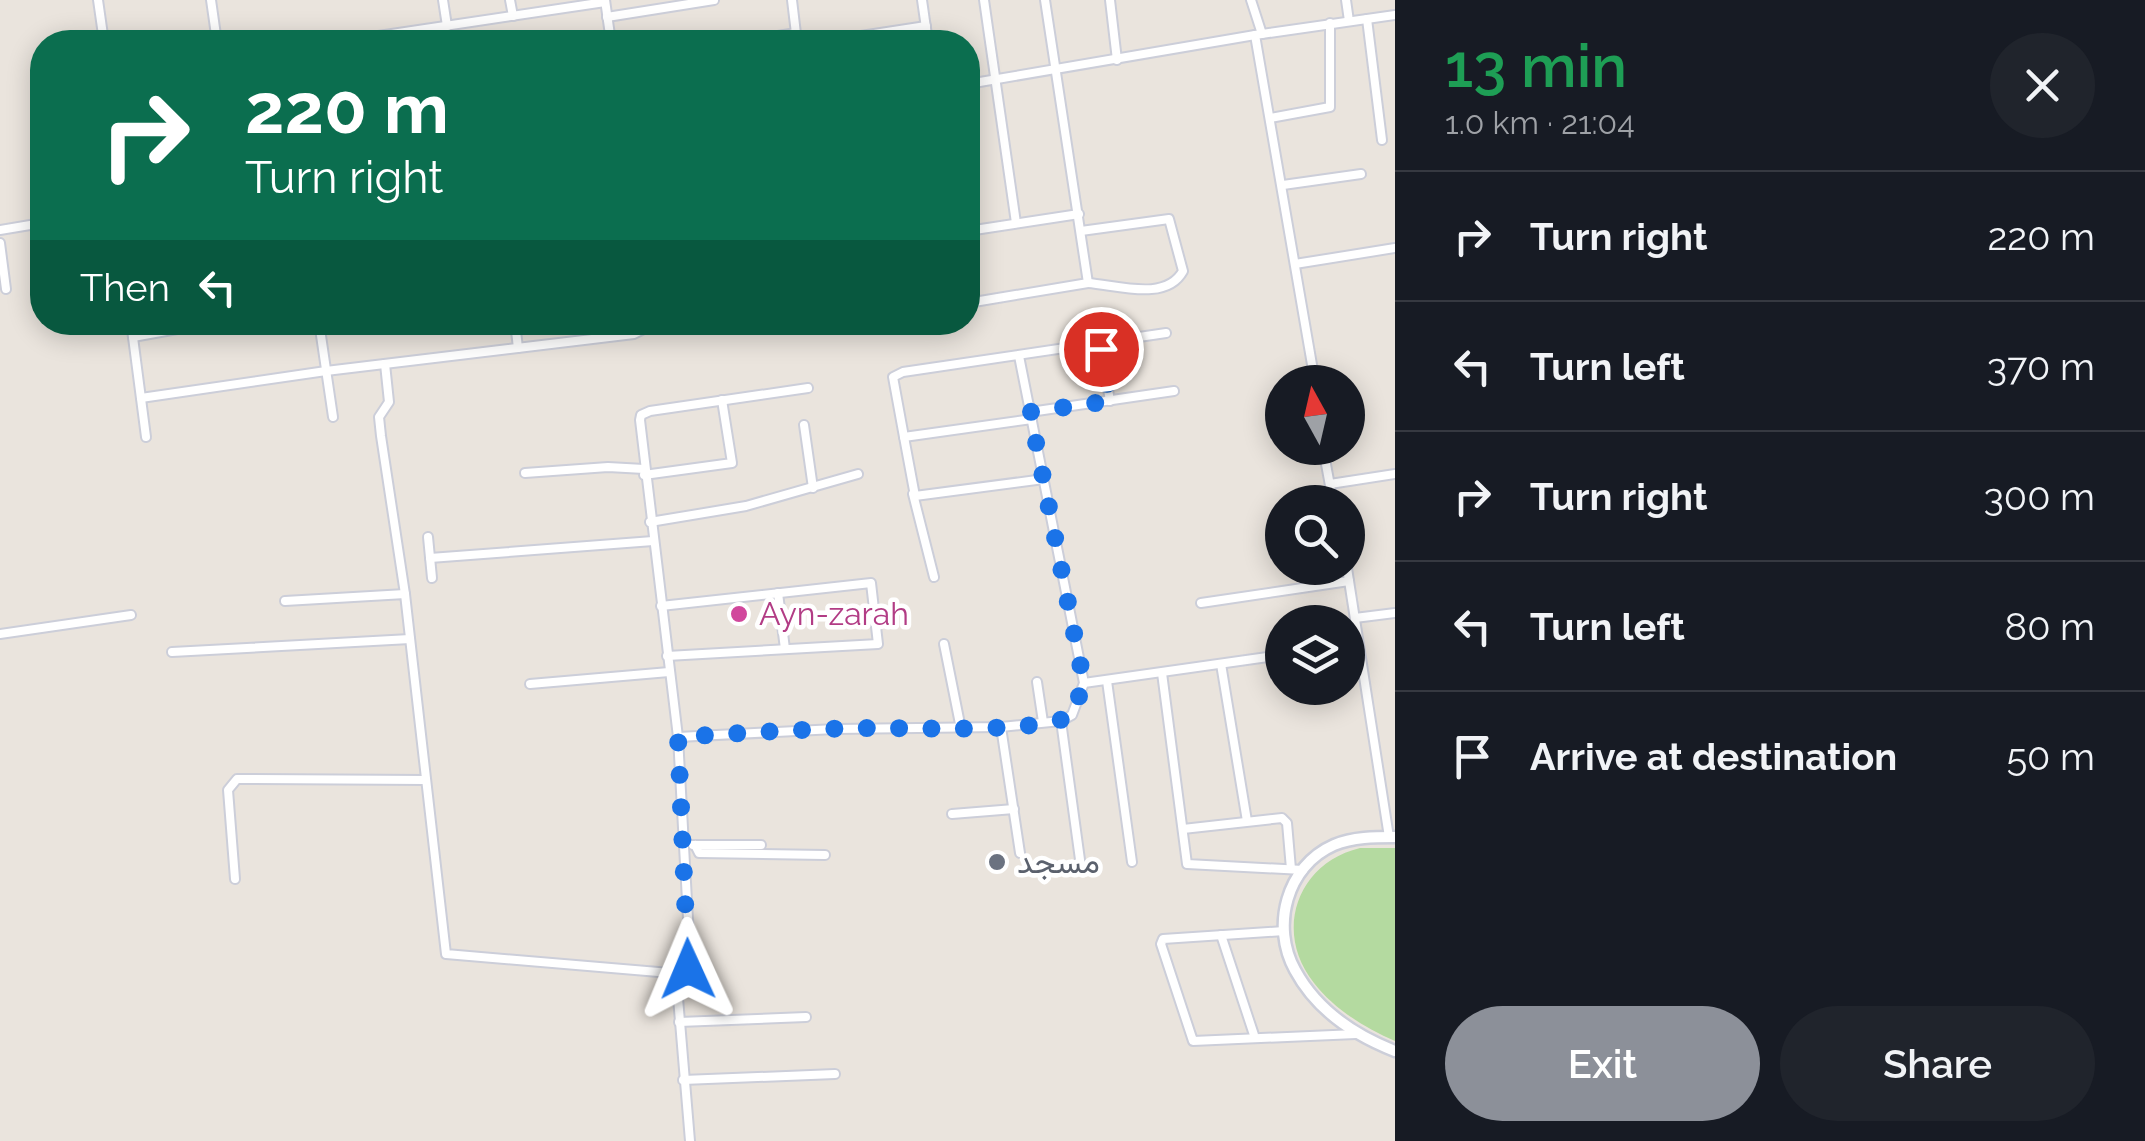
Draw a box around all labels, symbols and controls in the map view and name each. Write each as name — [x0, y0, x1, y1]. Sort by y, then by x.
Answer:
text: 13 min — [1445, 31, 1627, 101]
button: close — [1990, 33, 2095, 138]
text: 220 m — [245, 67, 449, 149]
icon: right — [80, 70, 210, 200]
text: 1.0 km · 21:04 — [1445, 104, 1635, 141]
text: Turn right — [245, 151, 443, 204]
icon: right — [1445, 209, 1500, 264]
text: Turn right — [1530, 214, 1707, 259]
text: 220 m — [1988, 214, 2095, 259]
icon: left — [190, 260, 245, 315]
text: Then — [80, 265, 170, 310]
pin — [1059, 307, 1144, 392]
icon: arrive — [1074, 322, 1129, 377]
icon: left — [1445, 339, 1500, 394]
text: Turn left — [1530, 344, 1685, 389]
text: 370 m — [1987, 344, 2095, 389]
north arrow — [1265, 365, 1365, 465]
map controls — [1265, 365, 1365, 705]
icon: right — [1445, 469, 1500, 524]
text: Turn right — [1530, 474, 1707, 519]
text: 300 m — [1984, 474, 2095, 519]
button: search — [1265, 485, 1365, 585]
place label: Ayn-zarah — [759, 595, 909, 632]
icon: left — [1445, 599, 1500, 654]
marker: Ayn-zarah — [728, 603, 750, 625]
text: Turn left — [1530, 604, 1685, 649]
text: 80 m — [2005, 604, 2095, 649]
button: layers — [1265, 605, 1365, 705]
icon: arrive — [1445, 729, 1500, 784]
text: Arrive at destination — [1530, 734, 1897, 779]
text: 50 m — [2006, 734, 2095, 779]
place label: مسجد — [1017, 843, 1100, 880]
marker: مسجد — [986, 851, 1008, 873]
position arrow — [636, 917, 740, 1021]
button: Exit — [1445, 1006, 1760, 1121]
button: Share — [1780, 1006, 2095, 1121]

